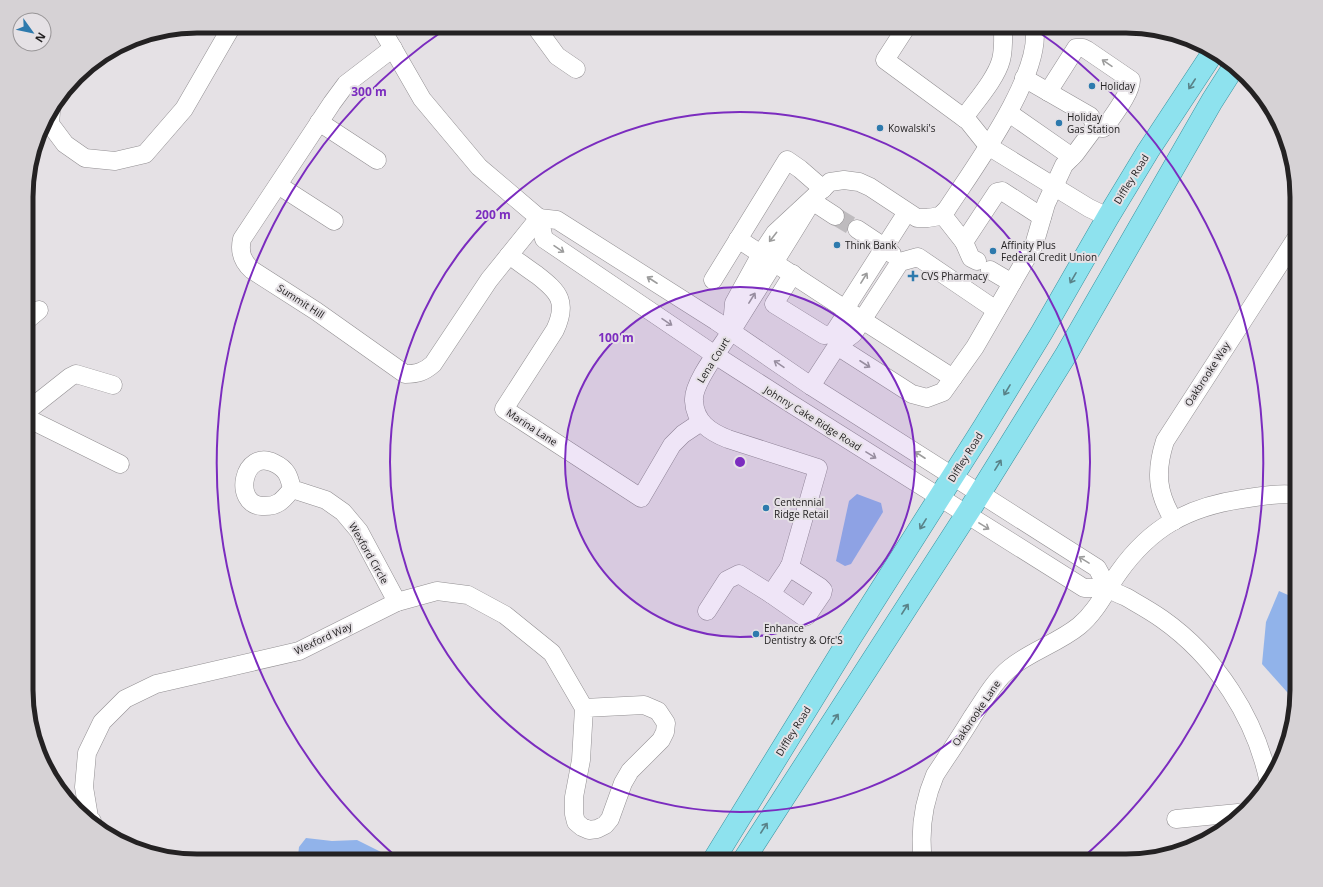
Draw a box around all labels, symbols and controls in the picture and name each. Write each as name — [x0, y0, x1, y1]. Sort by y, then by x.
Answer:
north arrow — [12, 12, 52, 52]
text: N — [32, 30, 50, 46]
one-way arrow — [1102, 59, 1113, 67]
one-way arrow — [1188, 78, 1196, 89]
place label: Holiday — [1100, 79, 1136, 93]
marker: Holiday — [1087, 81, 1097, 91]
text: 300 m — [351, 83, 387, 100]
place label: Holiday Gas Station — [1067, 110, 1120, 136]
marker: Holiday Gas Station — [1054, 118, 1064, 128]
place label: Kowalski's — [888, 121, 936, 135]
marker: Kowalski's — [875, 123, 885, 133]
street label: Diffley Road — [1110, 151, 1152, 207]
text: 200 m — [475, 206, 511, 223]
one-way arrow — [769, 231, 777, 242]
place label: Think Bank — [845, 238, 897, 252]
place label: Affinity Plus Federal Credit Union — [1001, 238, 1097, 264]
marker: Think Bank — [832, 240, 842, 250]
one-way arrow — [553, 245, 564, 253]
marker: Affinity Plus Federal Credit Union — [988, 246, 998, 256]
place label: CVS Pharmacy — [921, 269, 989, 283]
marker: CVS Pharmacy — [908, 271, 918, 281]
one-way arrow — [861, 272, 869, 284]
one-way arrow — [1068, 272, 1076, 284]
one-way arrow — [646, 276, 657, 284]
street label: Summit Hill — [275, 280, 327, 322]
one-way arrow — [748, 293, 756, 304]
one-way arrow — [661, 318, 672, 326]
text: 100 m — [598, 329, 634, 346]
street label: Lena Court — [693, 334, 733, 385]
street label: Oakbrooke Way — [1181, 338, 1234, 409]
one-way arrow — [773, 360, 784, 368]
one-way arrow — [859, 360, 870, 368]
street label: Johnny Cake Ridge Road — [761, 382, 864, 454]
one-way arrow — [1002, 384, 1010, 396]
street label: Marina Lane — [504, 405, 560, 449]
street label: Diffley Road — [944, 429, 986, 485]
one-way arrow — [866, 451, 877, 459]
one-way arrow — [915, 451, 926, 459]
centre of rings — [733, 455, 747, 469]
one-way arrow — [993, 459, 1002, 470]
place label: Centennial Ridge Retail — [774, 495, 828, 521]
marker: Centennial Ridge Retail — [761, 503, 771, 513]
one-way arrow — [919, 518, 927, 529]
street label: Wexford Circle — [346, 520, 392, 586]
one-way arrow — [978, 522, 989, 530]
one-way arrow — [1078, 555, 1090, 563]
one-way arrow — [901, 604, 909, 615]
street label: Wexford Way — [292, 618, 355, 657]
place label: Enhance Dentistry & Ofc'S — [764, 621, 843, 647]
marker: Enhance Dentistry & Ofc'S — [751, 629, 761, 639]
street label: Oakbrooke Lane — [949, 677, 1003, 749]
street label: Diffley Road — [772, 703, 814, 759]
one-way arrow — [831, 713, 839, 725]
one-way arrow — [760, 823, 768, 834]

